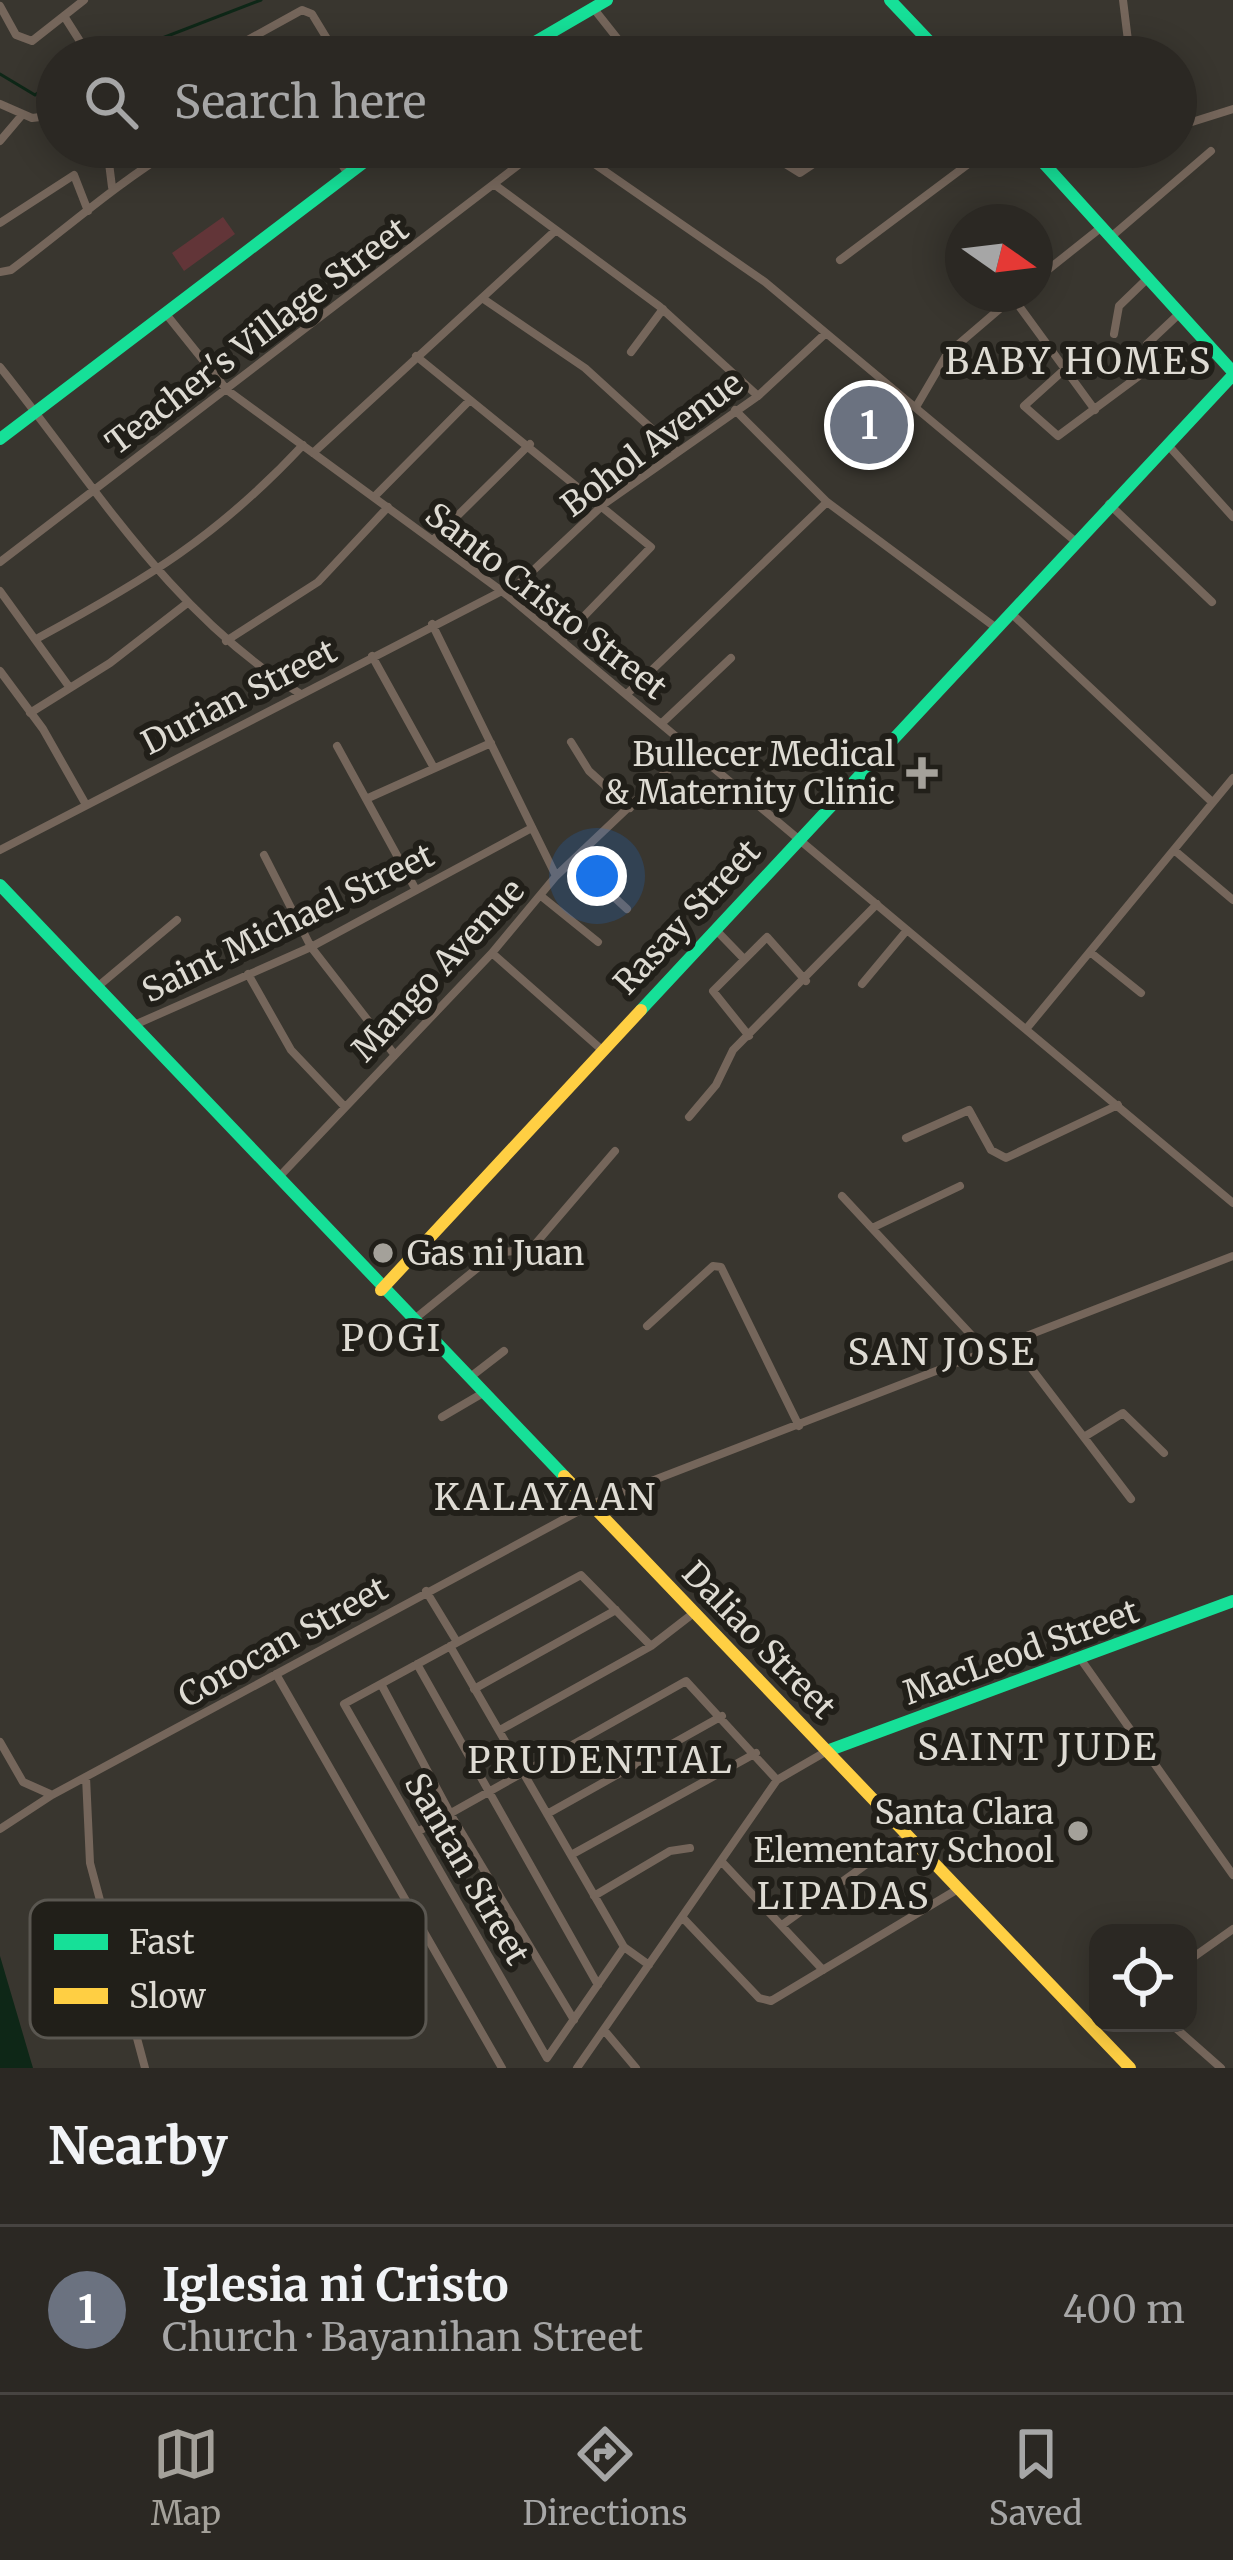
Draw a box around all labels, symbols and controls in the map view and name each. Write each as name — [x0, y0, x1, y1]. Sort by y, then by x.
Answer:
search box — [36, 36, 1197, 168]
icon: search — [78, 69, 144, 135]
text: Search here — [174, 74, 426, 130]
north arrow — [945, 204, 1053, 312]
street label: Teacher's Village Street — [98, 209, 416, 463]
district label: BABY HOMES — [945, 339, 1213, 384]
street label: Bohol Avenue — [553, 363, 751, 525]
pin: 1 — [830, 380, 908, 470]
street label: Santo Cristo Street — [417, 494, 675, 708]
street label: Durian Street — [135, 630, 343, 764]
place label: Bullecer Medical & Maternity Clinic — [604, 734, 895, 813]
marker: Bullecer Medical & Maternity Clinic — [906, 757, 938, 789]
street label: Rasay Street — [605, 831, 769, 1003]
street label: Saint Michael Street — [136, 835, 441, 1011]
your location — [567, 846, 627, 906]
street label: Mango Avenue — [343, 870, 533, 1070]
place label: Gas ni Juan — [407, 1233, 584, 1274]
marker: Gas ni Juan — [370, 1240, 396, 1266]
district label: POGI — [341, 1316, 443, 1361]
district label: SAN JOSE — [847, 1330, 1037, 1375]
district label: KALAYAAN — [434, 1475, 658, 1520]
street label: Daliao Street — [674, 1553, 844, 1727]
street label: Corocan Street — [171, 1568, 395, 1716]
street label: MacLeod Street — [898, 1590, 1144, 1714]
district label: SAINT JUDE — [917, 1725, 1159, 1770]
district label: PRUDENTIAL — [467, 1738, 735, 1783]
street label: Santan Street — [396, 1766, 538, 1972]
place label: Santa Clara Elementary School — [753, 1792, 1054, 1871]
marker: Santa Clara Elementary School — [1065, 1818, 1091, 1844]
district label: LIPADAS — [757, 1874, 931, 1919]
legend — [30, 1900, 426, 2038]
text: Fast — [129, 1922, 195, 1963]
map controls — [1089, 1924, 1197, 2032]
button: locate — [1089, 1924, 1197, 2032]
text: Slow — [129, 1976, 207, 2017]
text: Nearby — [48, 2114, 228, 2178]
text: Iglesia ni Cristo — [162, 2257, 509, 2313]
text: 1 — [78, 2285, 96, 2334]
text: 400 m — [1063, 2285, 1185, 2334]
text: Church · Bayanihan Street — [162, 2313, 643, 2362]
tab: Map — [151, 2421, 221, 2534]
tab: Directions — [522, 2421, 687, 2534]
tab: Saved — [989, 2421, 1082, 2534]

